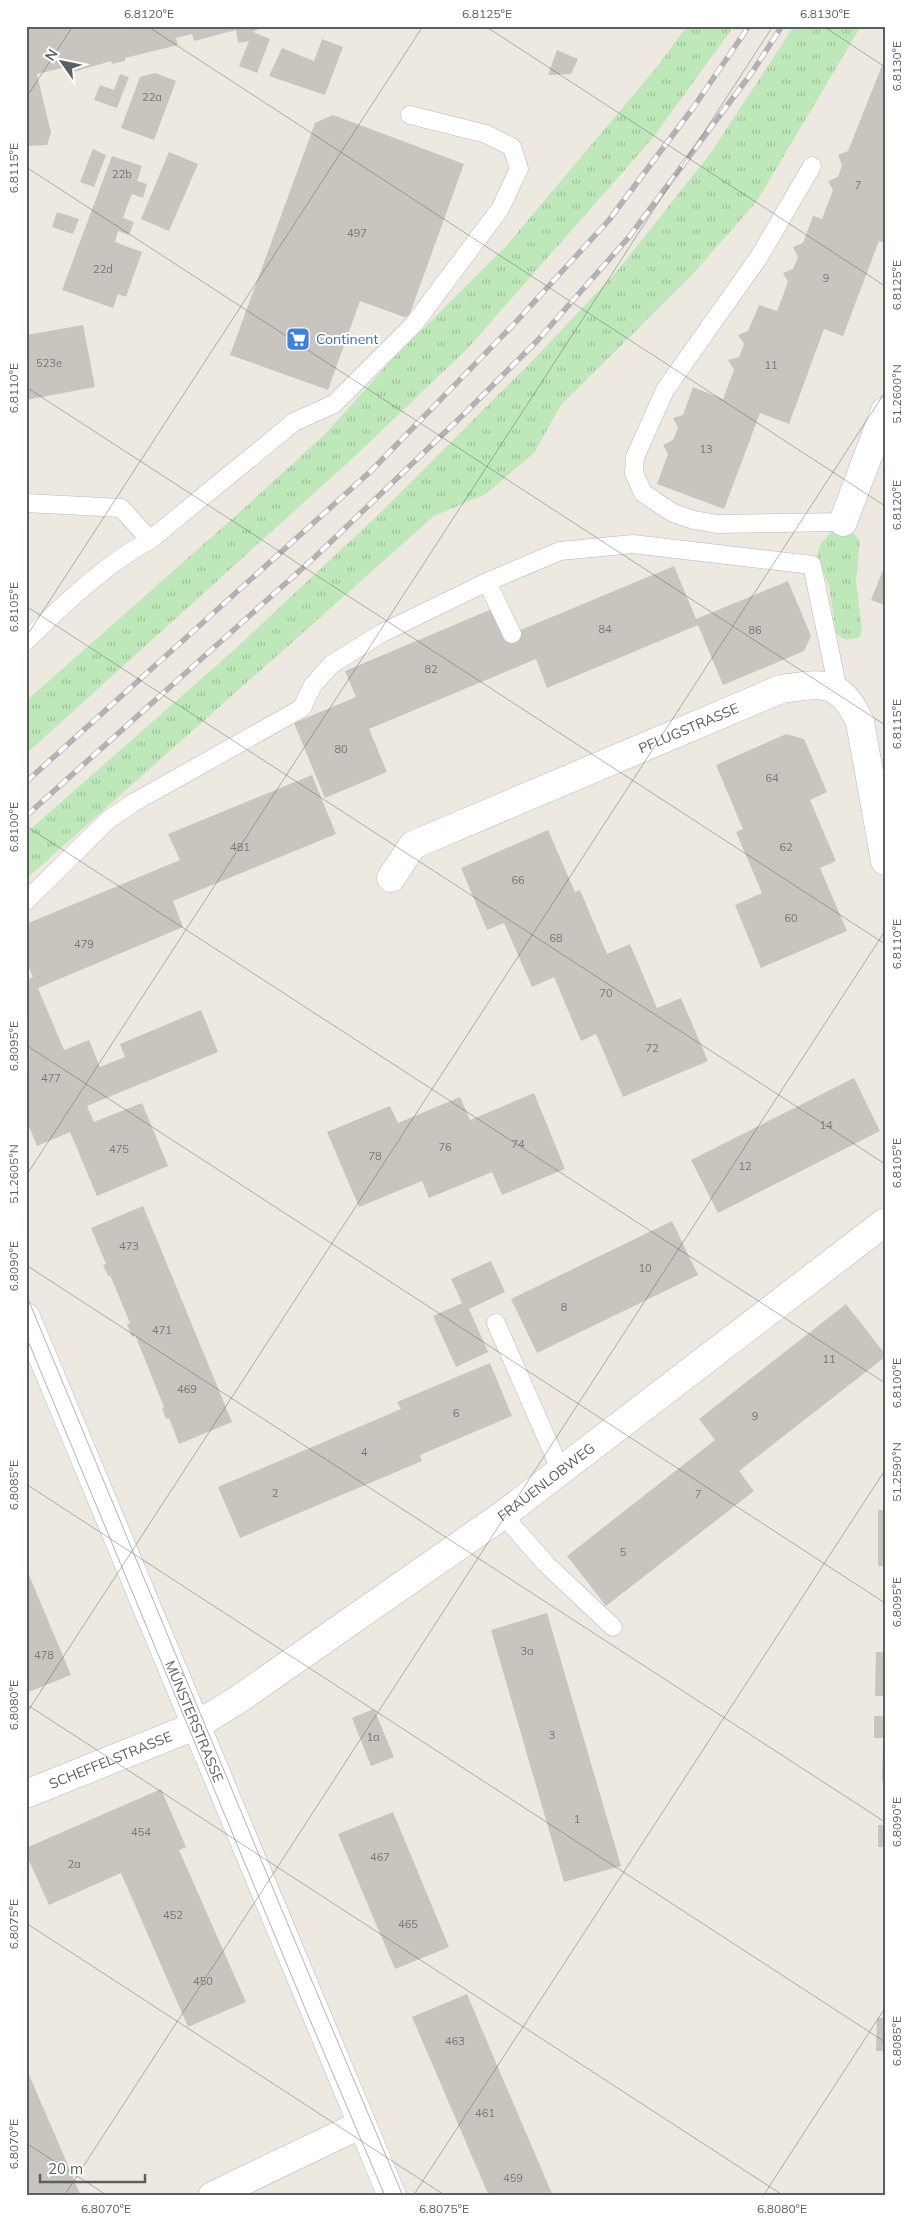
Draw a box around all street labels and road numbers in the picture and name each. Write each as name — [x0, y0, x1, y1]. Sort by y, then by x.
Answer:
street label: PFLUGSTRASSE — [636, 699, 741, 757]
street label: FRAUENLOBWEG — [494, 1439, 598, 1525]
street label: MÜNSTERSTRASSE — [161, 1658, 228, 1785]
street label: SCHEFFELSTRASSE — [46, 1727, 175, 1793]

